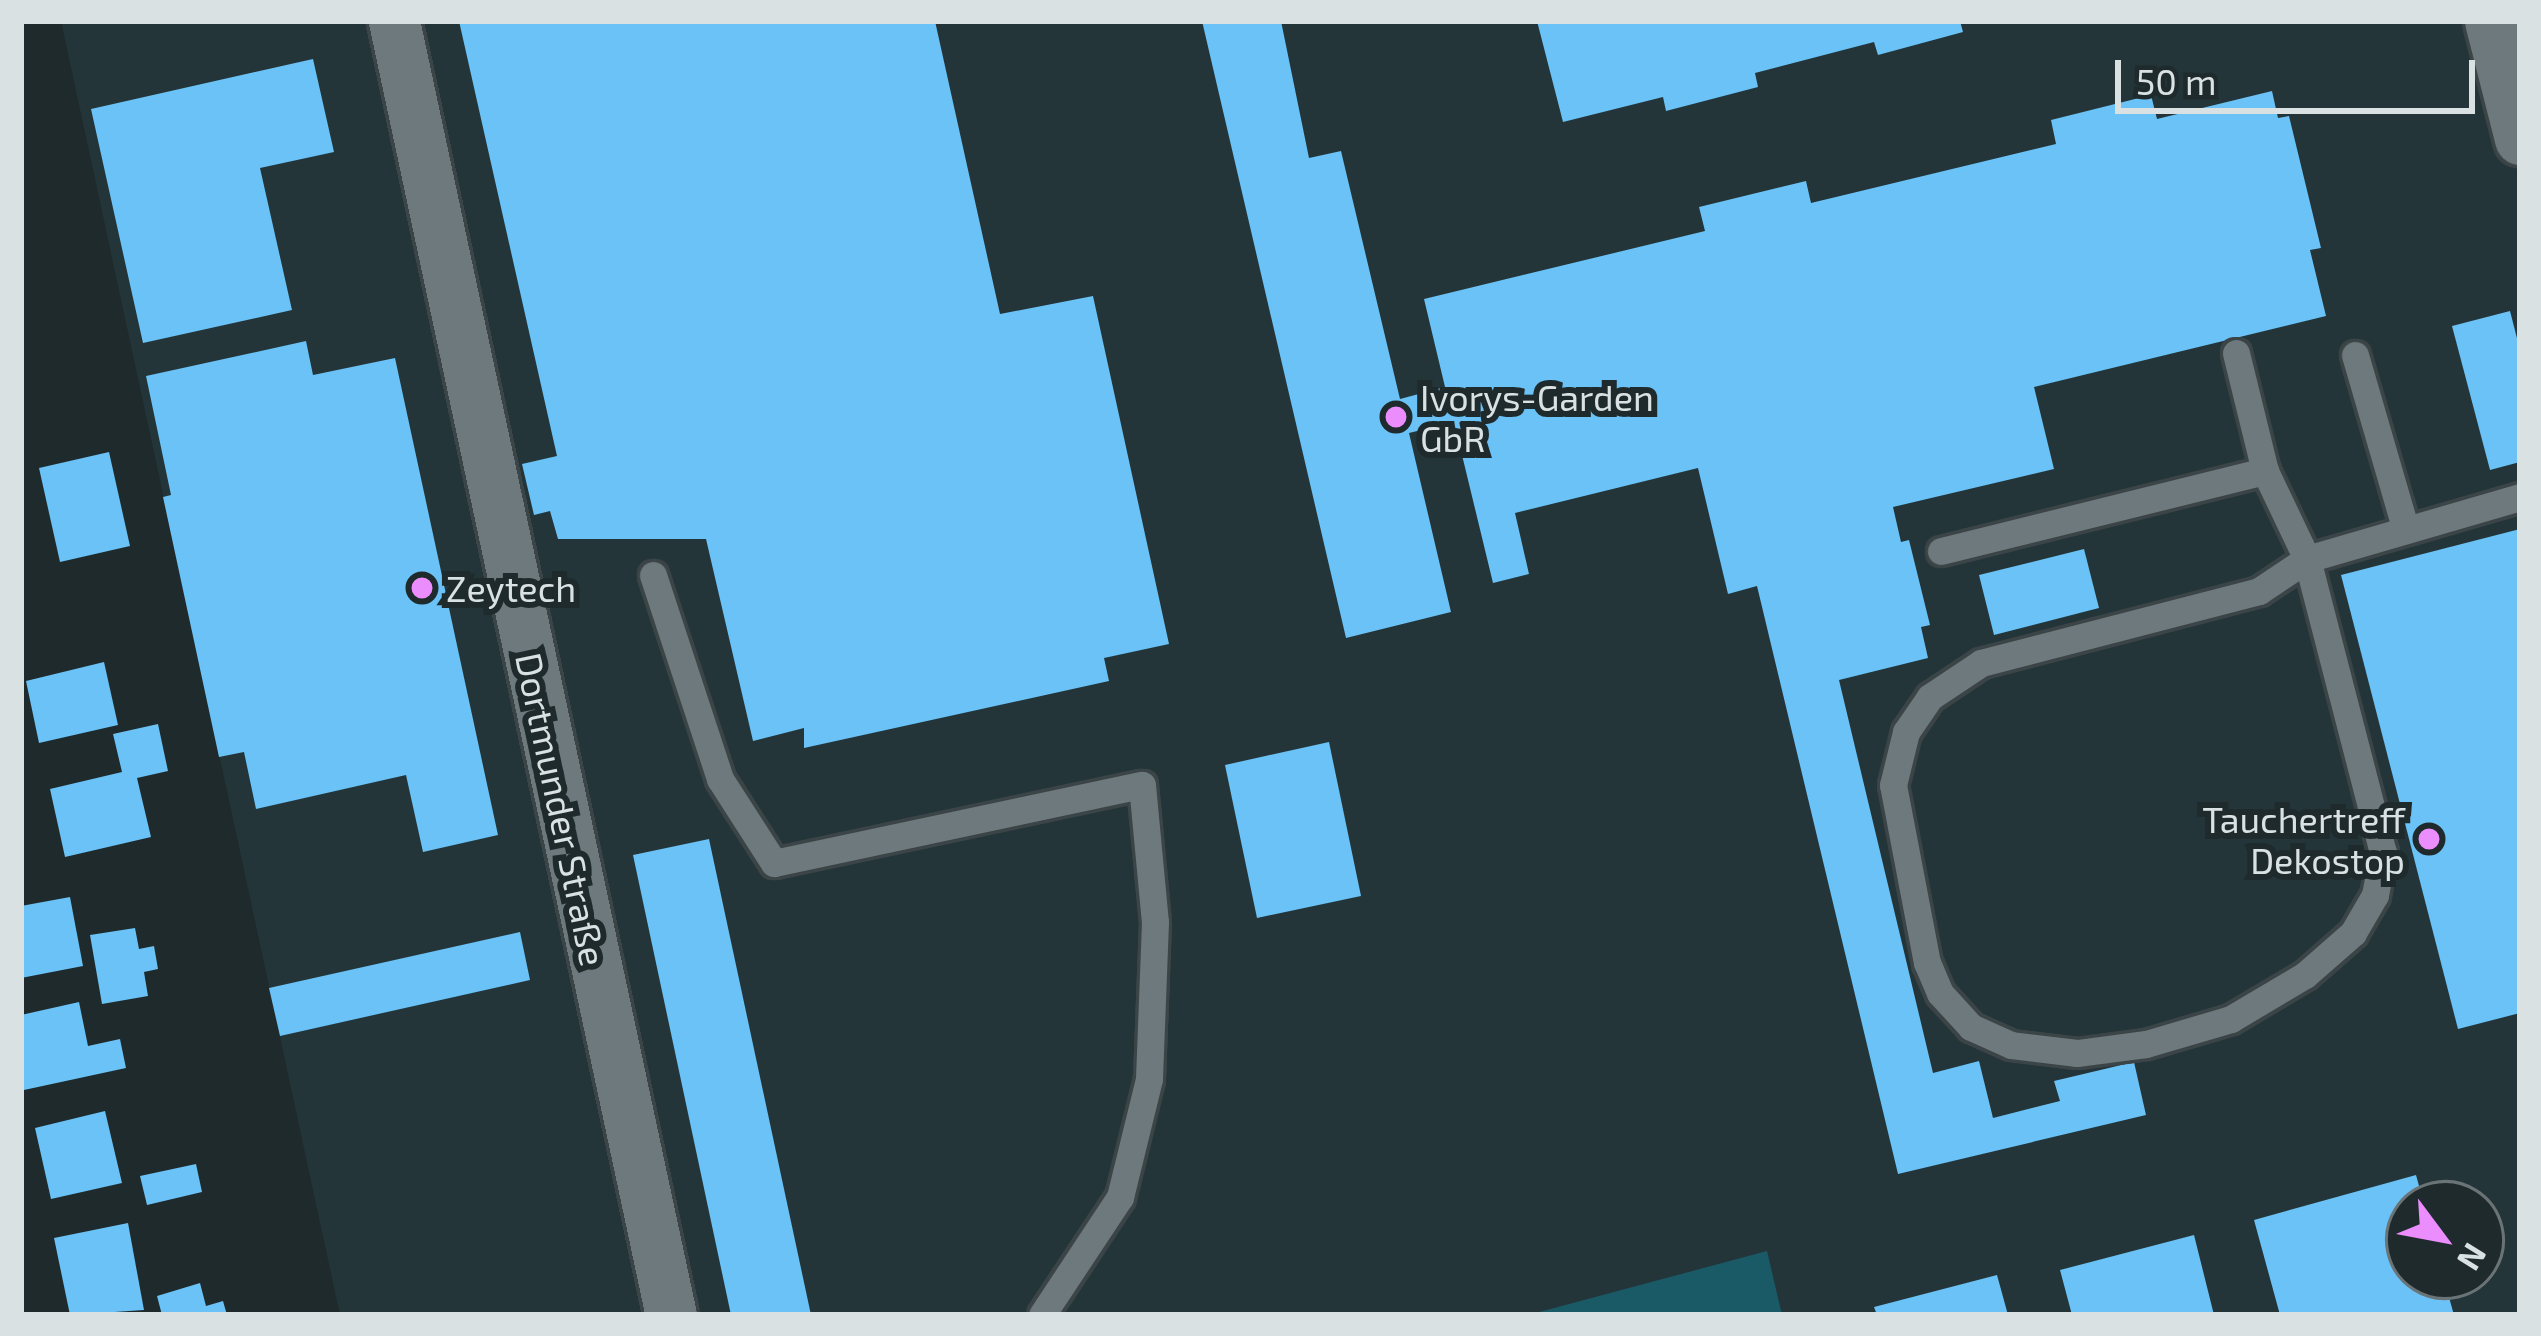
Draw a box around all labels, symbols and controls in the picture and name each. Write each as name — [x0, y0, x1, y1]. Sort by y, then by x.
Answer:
scale bar — [2121, 36, 2481, 110]
text: 50 m — [2136, 59, 2217, 102]
place label: Ivorys-Garden GbR — [1420, 374, 1654, 459]
marker: Ivorys-Garden GbR — [1383, 404, 1409, 430]
place label: Zeytech — [446, 566, 576, 610]
marker: Zeytech — [409, 575, 435, 601]
street label: Dortmunder Straße — [508, 648, 616, 970]
place label: Tauchertreff Dekostop — [2202, 796, 2405, 881]
marker: Tauchertreff Dekostop — [2416, 826, 2442, 852]
north arrow — [2385, 1180, 2505, 1300]
text: N — [2450, 1237, 2496, 1278]

